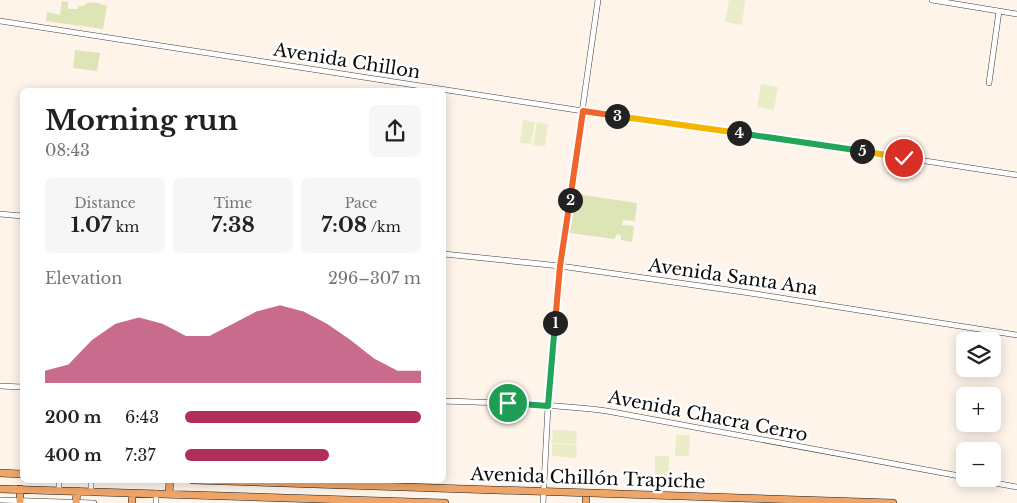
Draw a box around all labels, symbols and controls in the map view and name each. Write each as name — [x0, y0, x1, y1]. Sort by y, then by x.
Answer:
street label: Avenida Chillon — [271, 38, 422, 83]
text: Morning run — [45, 103, 238, 138]
pin: 3 — [604, 104, 630, 128]
button: share — [369, 105, 421, 157]
text: 3 — [613, 107, 622, 125]
pin: 4 — [726, 120, 752, 146]
text: 4 — [735, 124, 744, 142]
pin — [883, 137, 925, 179]
pin: 5 — [850, 138, 874, 164]
text: 08:43 — [45, 140, 90, 160]
text: 5 — [858, 142, 867, 160]
icon: check — [890, 144, 918, 172]
pin: 2 — [558, 188, 582, 212]
text: 2 — [566, 191, 575, 209]
text: Distance — [74, 194, 136, 212]
text: Time — [214, 194, 252, 212]
text: Pace — [345, 194, 377, 212]
text: 1.07 — [71, 212, 112, 238]
text: 7:38 — [211, 212, 255, 238]
text: 7:08 — [321, 212, 367, 238]
text: km — [112, 218, 139, 236]
text: /km — [367, 218, 401, 236]
street label: Avenida Santa Ana — [646, 254, 819, 300]
text: Elevation — [45, 268, 122, 288]
text: 296–307 m — [328, 268, 421, 288]
pin: 1 — [542, 310, 568, 336]
text: 1 — [552, 314, 559, 332]
map controls — [956, 332, 1001, 487]
button: layers — [956, 332, 1001, 377]
pin — [487, 382, 529, 424]
street label: Avenida Chacra Cerro — [605, 386, 810, 446]
button: + — [956, 387, 1001, 432]
icon: arrive — [494, 389, 522, 417]
text: 200 m — [45, 407, 102, 427]
text: 6:43 — [125, 407, 159, 427]
button: − — [956, 442, 1001, 487]
text: 400 m — [45, 445, 102, 465]
text: 7:37 — [125, 445, 155, 465]
street label: Avenida Chillón Trapiche — [469, 463, 706, 493]

